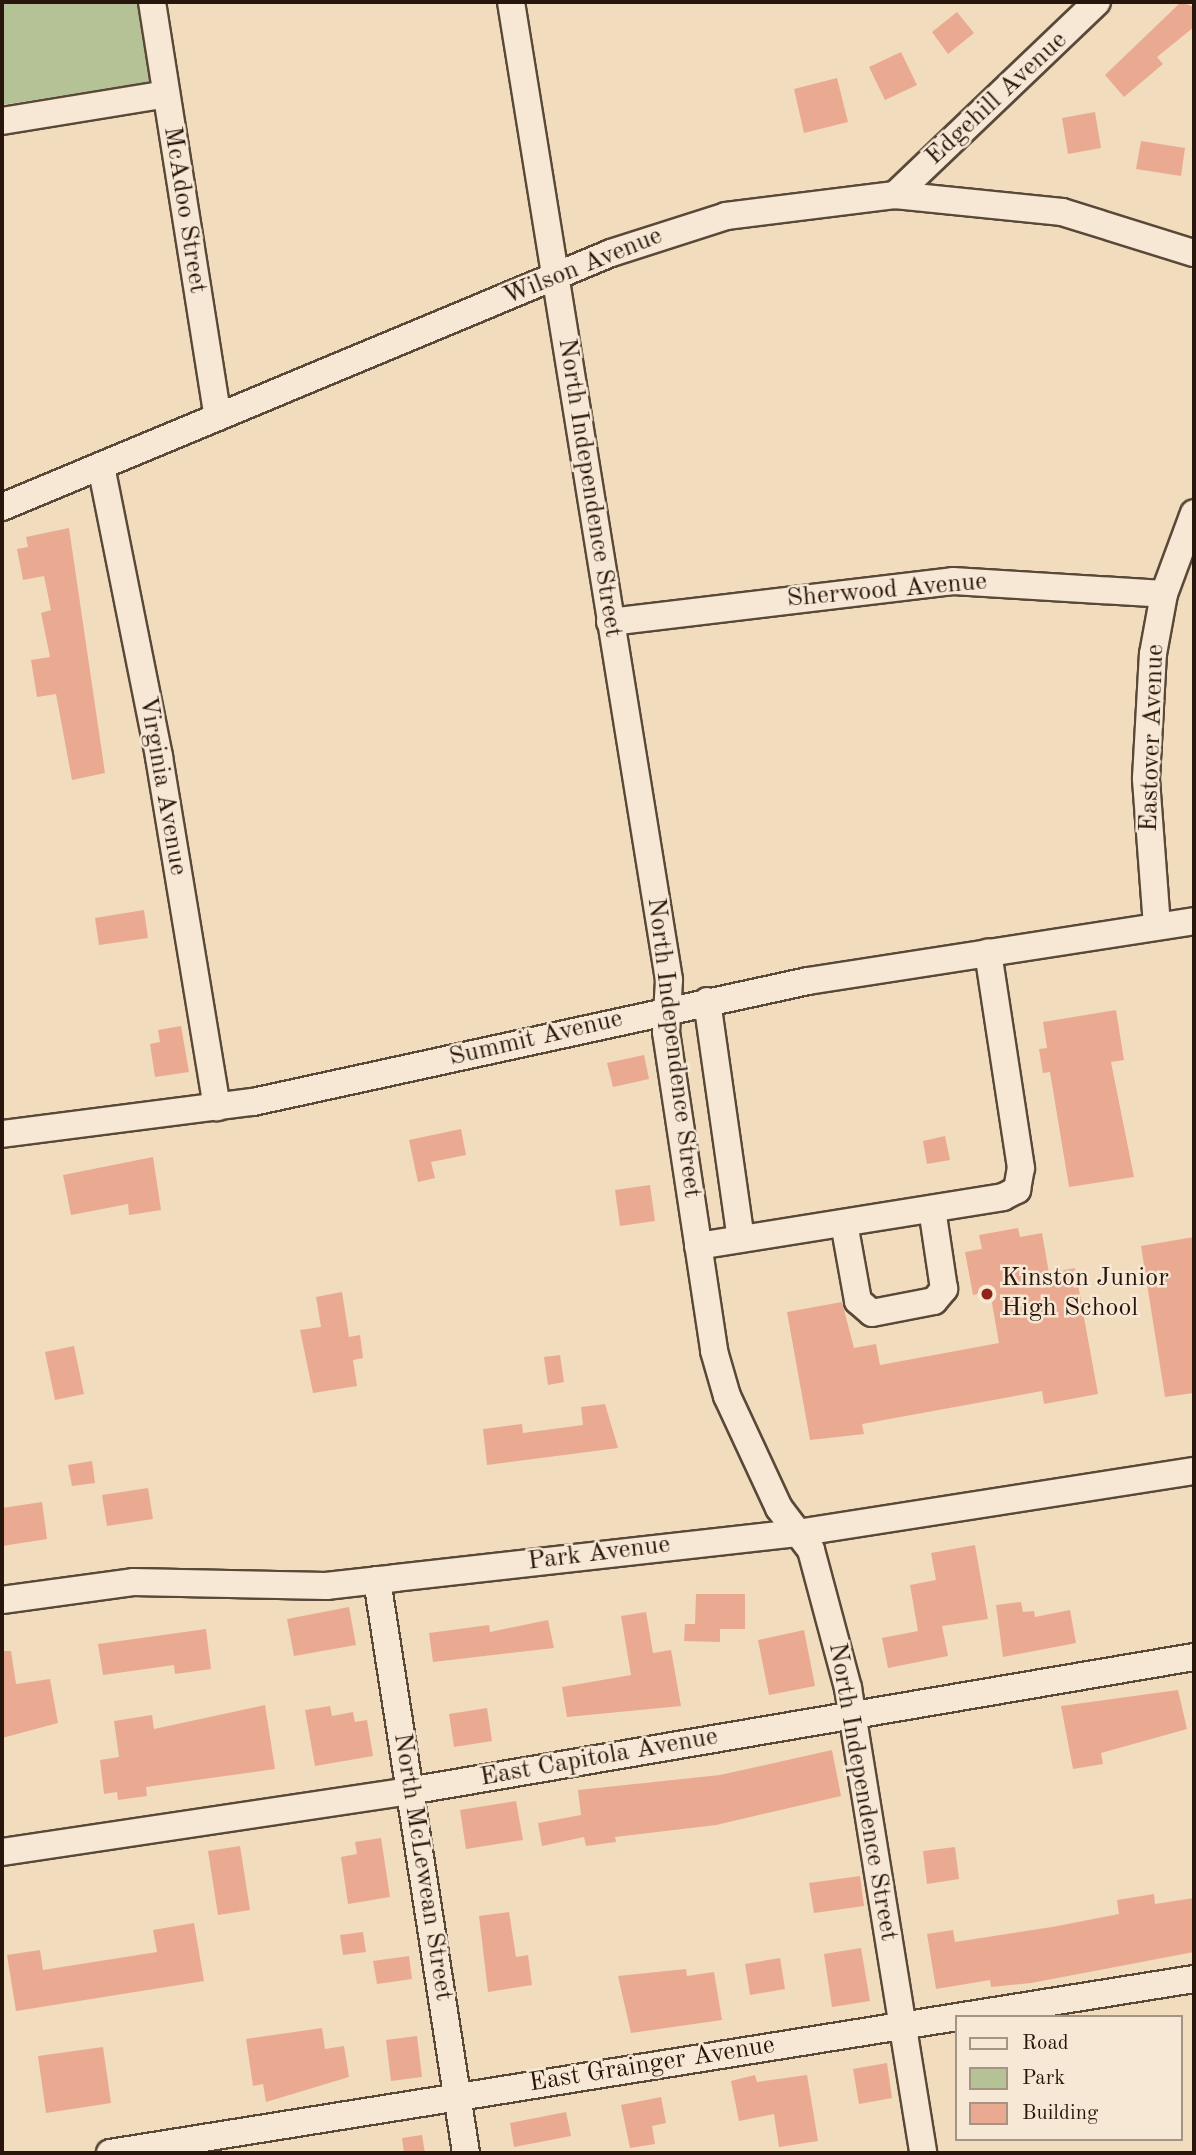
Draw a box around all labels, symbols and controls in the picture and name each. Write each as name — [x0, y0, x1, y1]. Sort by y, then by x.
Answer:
street label: Edgehill Avenue — [920, 25, 1074, 173]
street label: McAdoo Street — [155, 124, 213, 296]
street label: Wilson Avenue — [499, 221, 667, 313]
street label: North Independence Street — [550, 336, 628, 640]
street label: Sherwood Avenue — [786, 567, 988, 615]
street label: Eastover Avenue — [1134, 644, 1172, 832]
street label: Virginia Avenue — [131, 694, 193, 878]
street label: North Independence Street — [639, 896, 707, 1200]
street label: Summit Avenue — [446, 1004, 626, 1074]
place label: Kinston Junior High School — [1001, 1263, 1169, 1324]
marker: Kinston Junior High School — [979, 1286, 995, 1302]
street label: Park Avenue — [526, 1530, 672, 1578]
street label: North Independence Street — [820, 1640, 904, 1944]
street label: East Capitola Avenue — [478, 1722, 720, 1794]
street label: North McLewean Street — [385, 1731, 459, 2003]
legend — [954, 2015, 1182, 2141]
street label: East Grainger Avenue — [527, 2030, 777, 2100]
text: Road — [1022, 2033, 1069, 2054]
text: Park — [1022, 2068, 1065, 2089]
text: Building — [1022, 2103, 1098, 2124]

